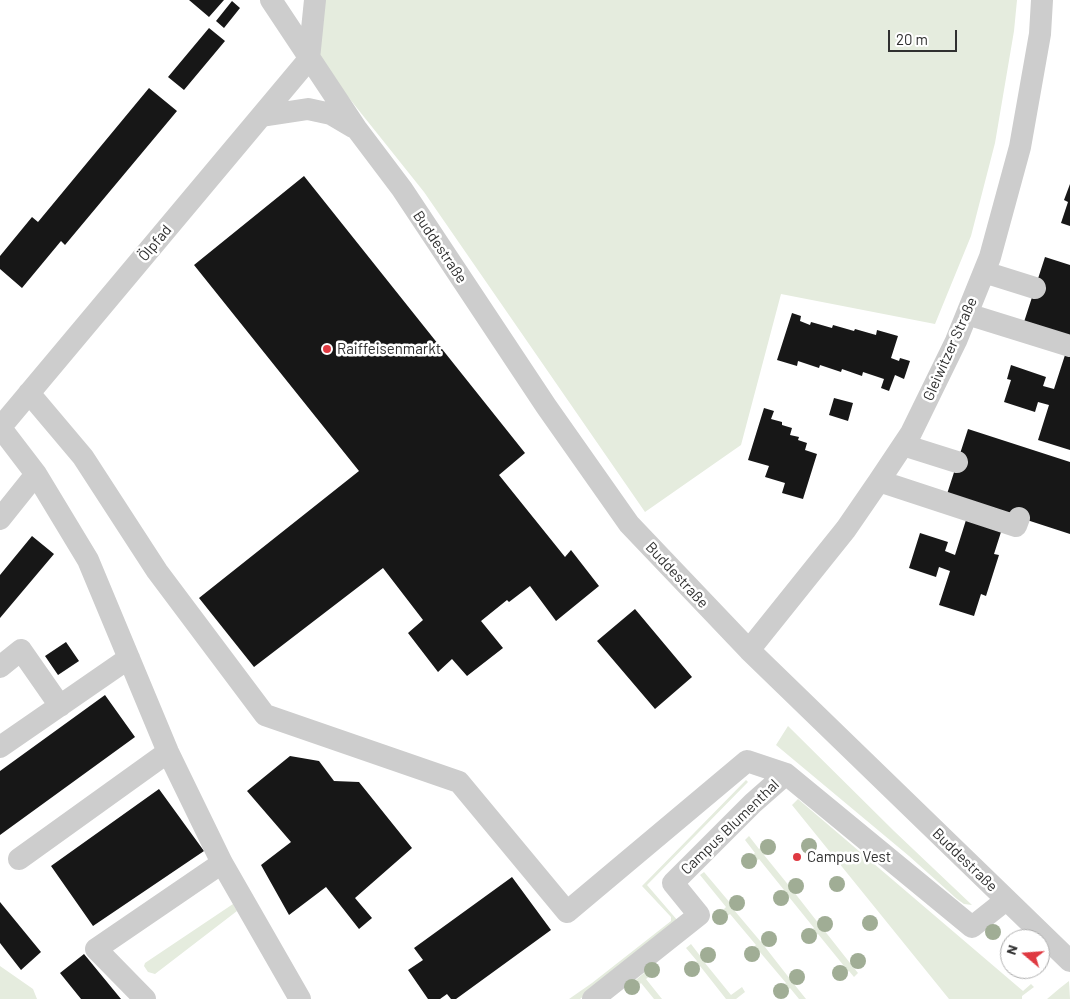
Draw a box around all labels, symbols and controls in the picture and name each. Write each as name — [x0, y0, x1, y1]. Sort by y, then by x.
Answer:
scale bar — [890, 20, 959, 52]
text: 20 m — [896, 30, 928, 48]
street label: Buddestraße — [409, 207, 471, 287]
street label: Ölpfad — [135, 221, 175, 265]
street label: Gleiwitzer Straße — [919, 294, 981, 404]
place label: Raiffeisenmarkt — [337, 340, 441, 358]
marker: Raiffeisenmarkt — [321, 343, 333, 355]
street label: Buddestraße — [642, 538, 712, 612]
street label: Campus Blumenthal — [677, 776, 783, 878]
street label: Buddestraße — [929, 824, 1001, 896]
place label: Campus Vest — [807, 848, 891, 866]
marker: Campus Vest — [791, 851, 803, 863]
north arrow — [1000, 929, 1050, 979]
text: N — [1002, 942, 1021, 957]

